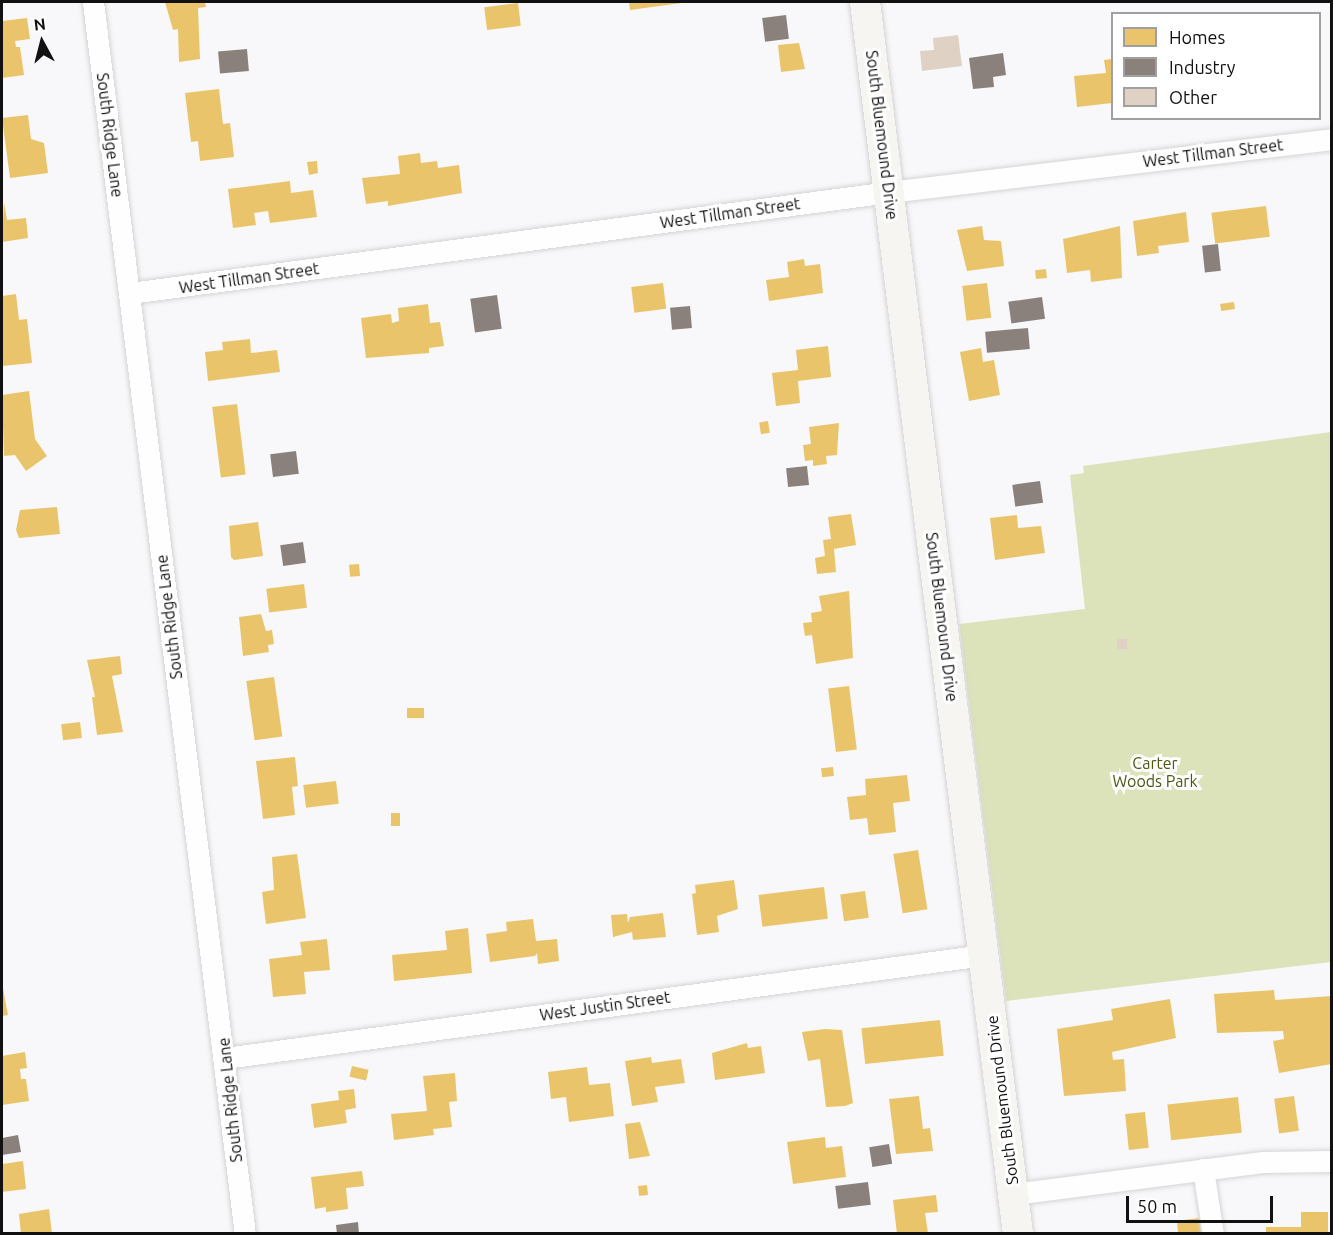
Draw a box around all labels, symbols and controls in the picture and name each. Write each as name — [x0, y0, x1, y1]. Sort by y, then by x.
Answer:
north arrow — [12, 12, 72, 72]
legend — [1111, 12, 1321, 120]
text: N — [33, 14, 47, 34]
text: Homes — [1169, 27, 1225, 47]
street label: South Bluemound Drive — [862, 49, 902, 221]
text: Industry — [1169, 57, 1235, 77]
street label: South Ridge Lane — [93, 72, 127, 198]
text: Other — [1169, 87, 1217, 107]
street label: West Tillman Street — [1142, 135, 1284, 171]
street label: West Tillman Street — [659, 194, 801, 232]
street label: West Tillman Street — [178, 259, 320, 297]
street label: South Bluemound Drive — [922, 531, 962, 703]
street label: South Ridge Lane — [152, 554, 186, 680]
park label: Carter Woods Park — [1112, 753, 1198, 791]
street label: West Justin Street — [538, 987, 672, 1025]
street label: South Bluemound Drive — [982, 1014, 1022, 1186]
street label: South Ridge Lane — [214, 1037, 246, 1163]
scale bar — [1129, 1184, 1276, 1222]
text: 50 m — [1137, 1196, 1177, 1216]

